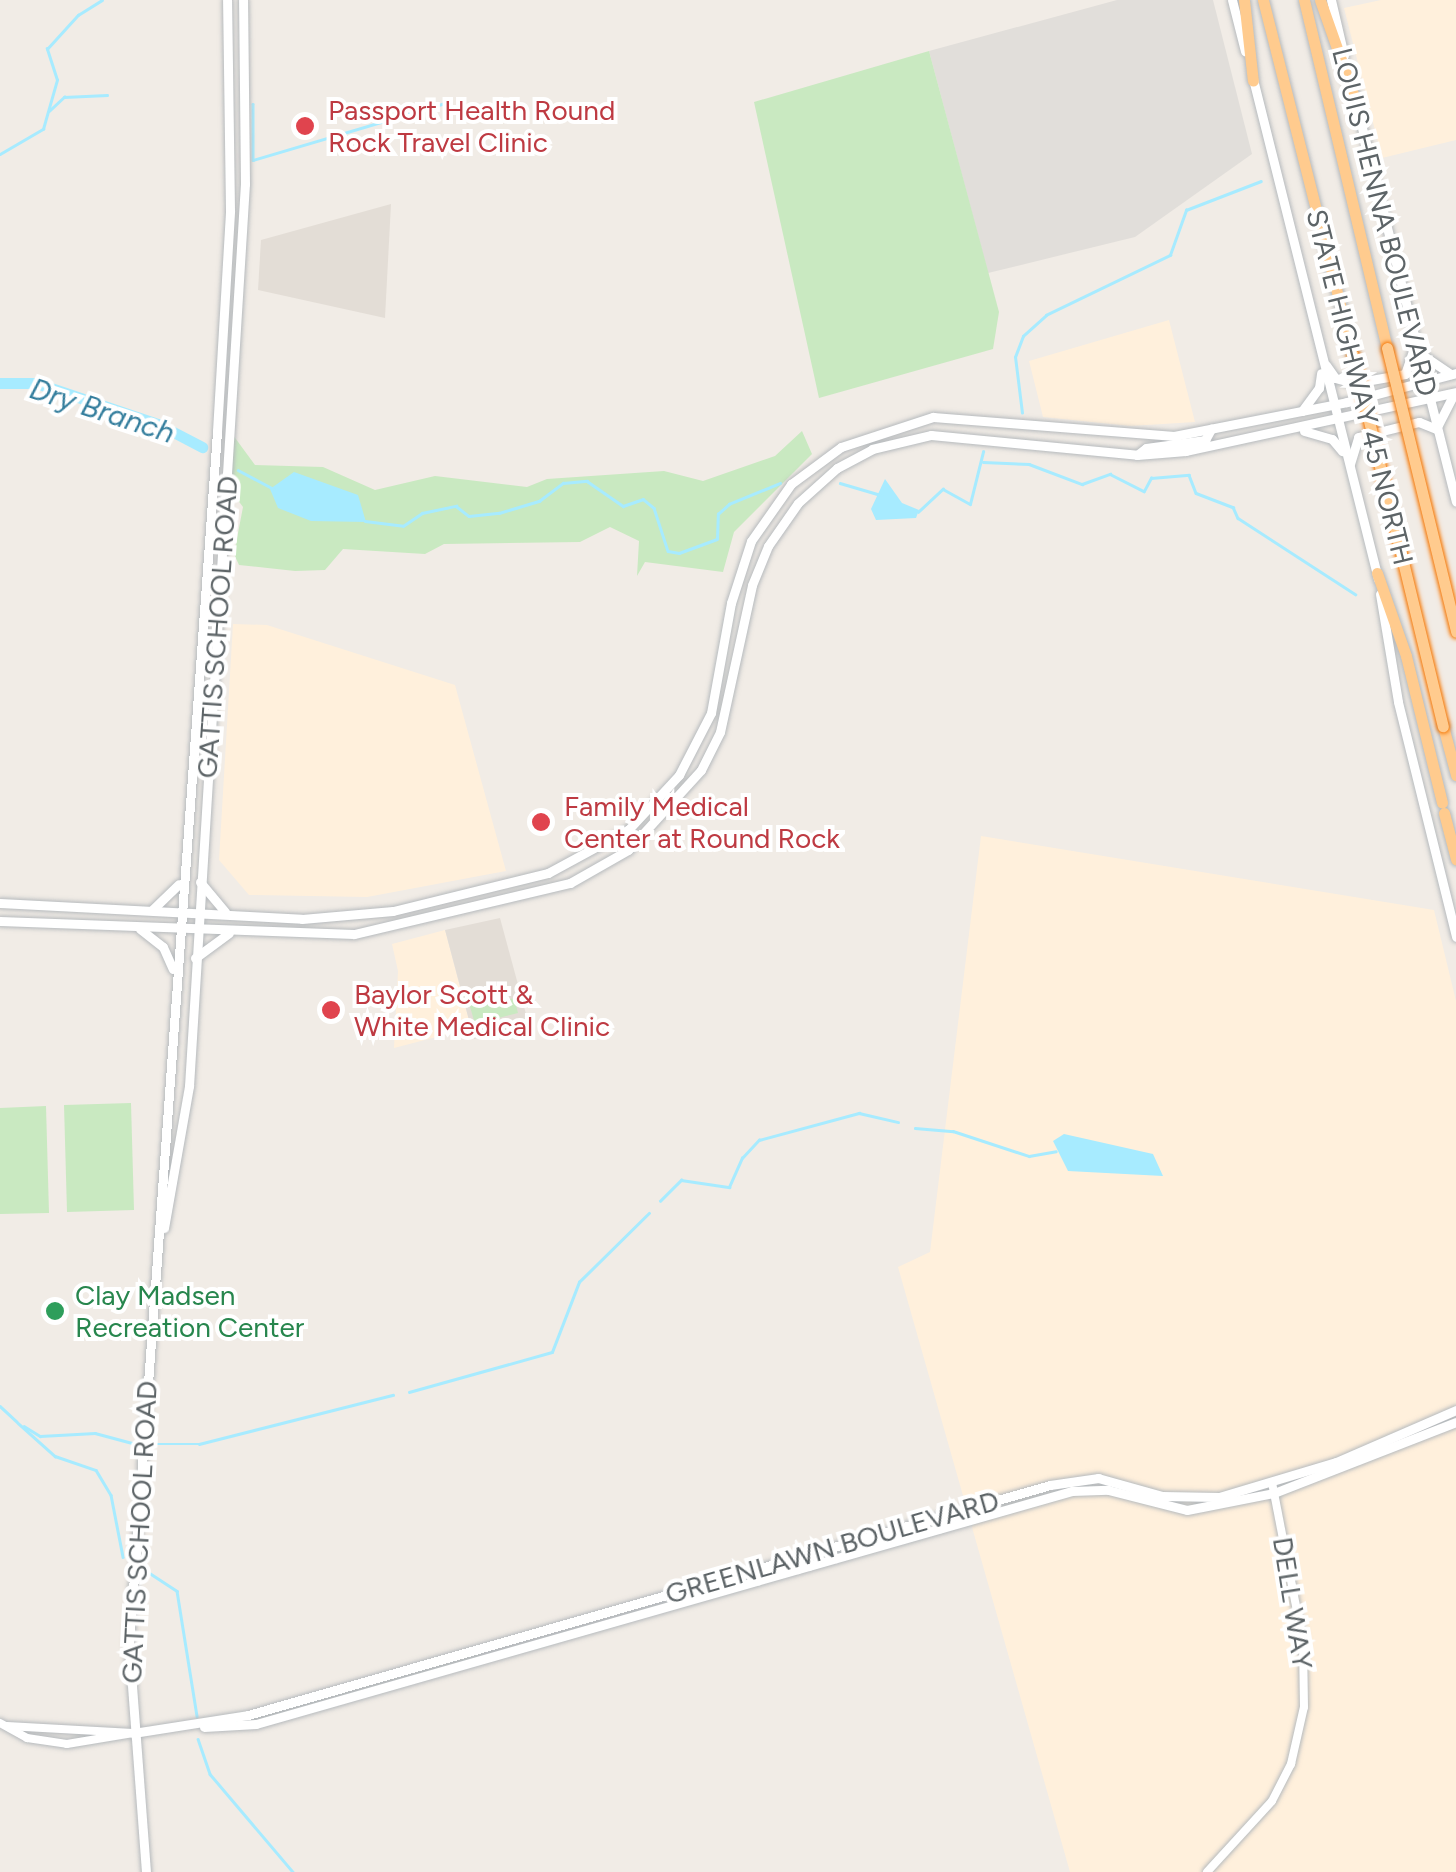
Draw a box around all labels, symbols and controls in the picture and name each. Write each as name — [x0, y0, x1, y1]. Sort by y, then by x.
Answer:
street label: LOUIS HENNA BOULEVARD — [1325, 44, 1445, 400]
place label: Passport Health Round Rock Travel Clinic — [328, 93, 615, 159]
marker: Passport Health Round Rock Travel Clinic — [292, 113, 318, 139]
street label: STATE HIGHWAY 45 NORTH — [1300, 206, 1420, 568]
water label: Dry Branch — [25, 371, 179, 451]
street label: GATTIS SCHOOL ROAD — [190, 475, 244, 779]
place label: Family Medical Center at Round Rock — [564, 789, 840, 855]
marker: Family Medical Center at Round Rock — [528, 809, 554, 835]
place label: Baylor Scott & White Medical Clinic — [354, 977, 610, 1043]
marker: Baylor Scott & White Medical Clinic — [318, 997, 344, 1023]
place label: Clay Madsen Recreation Center — [75, 1278, 304, 1344]
marker: Clay Madsen Recreation Center — [44, 1300, 66, 1322]
street label: GATTIS SCHOOL ROAD — [114, 1380, 164, 1684]
street label: GREENLAWN BOULEVARD — [661, 1483, 1003, 1611]
street label: DELL WAY — [1266, 1534, 1320, 1672]

